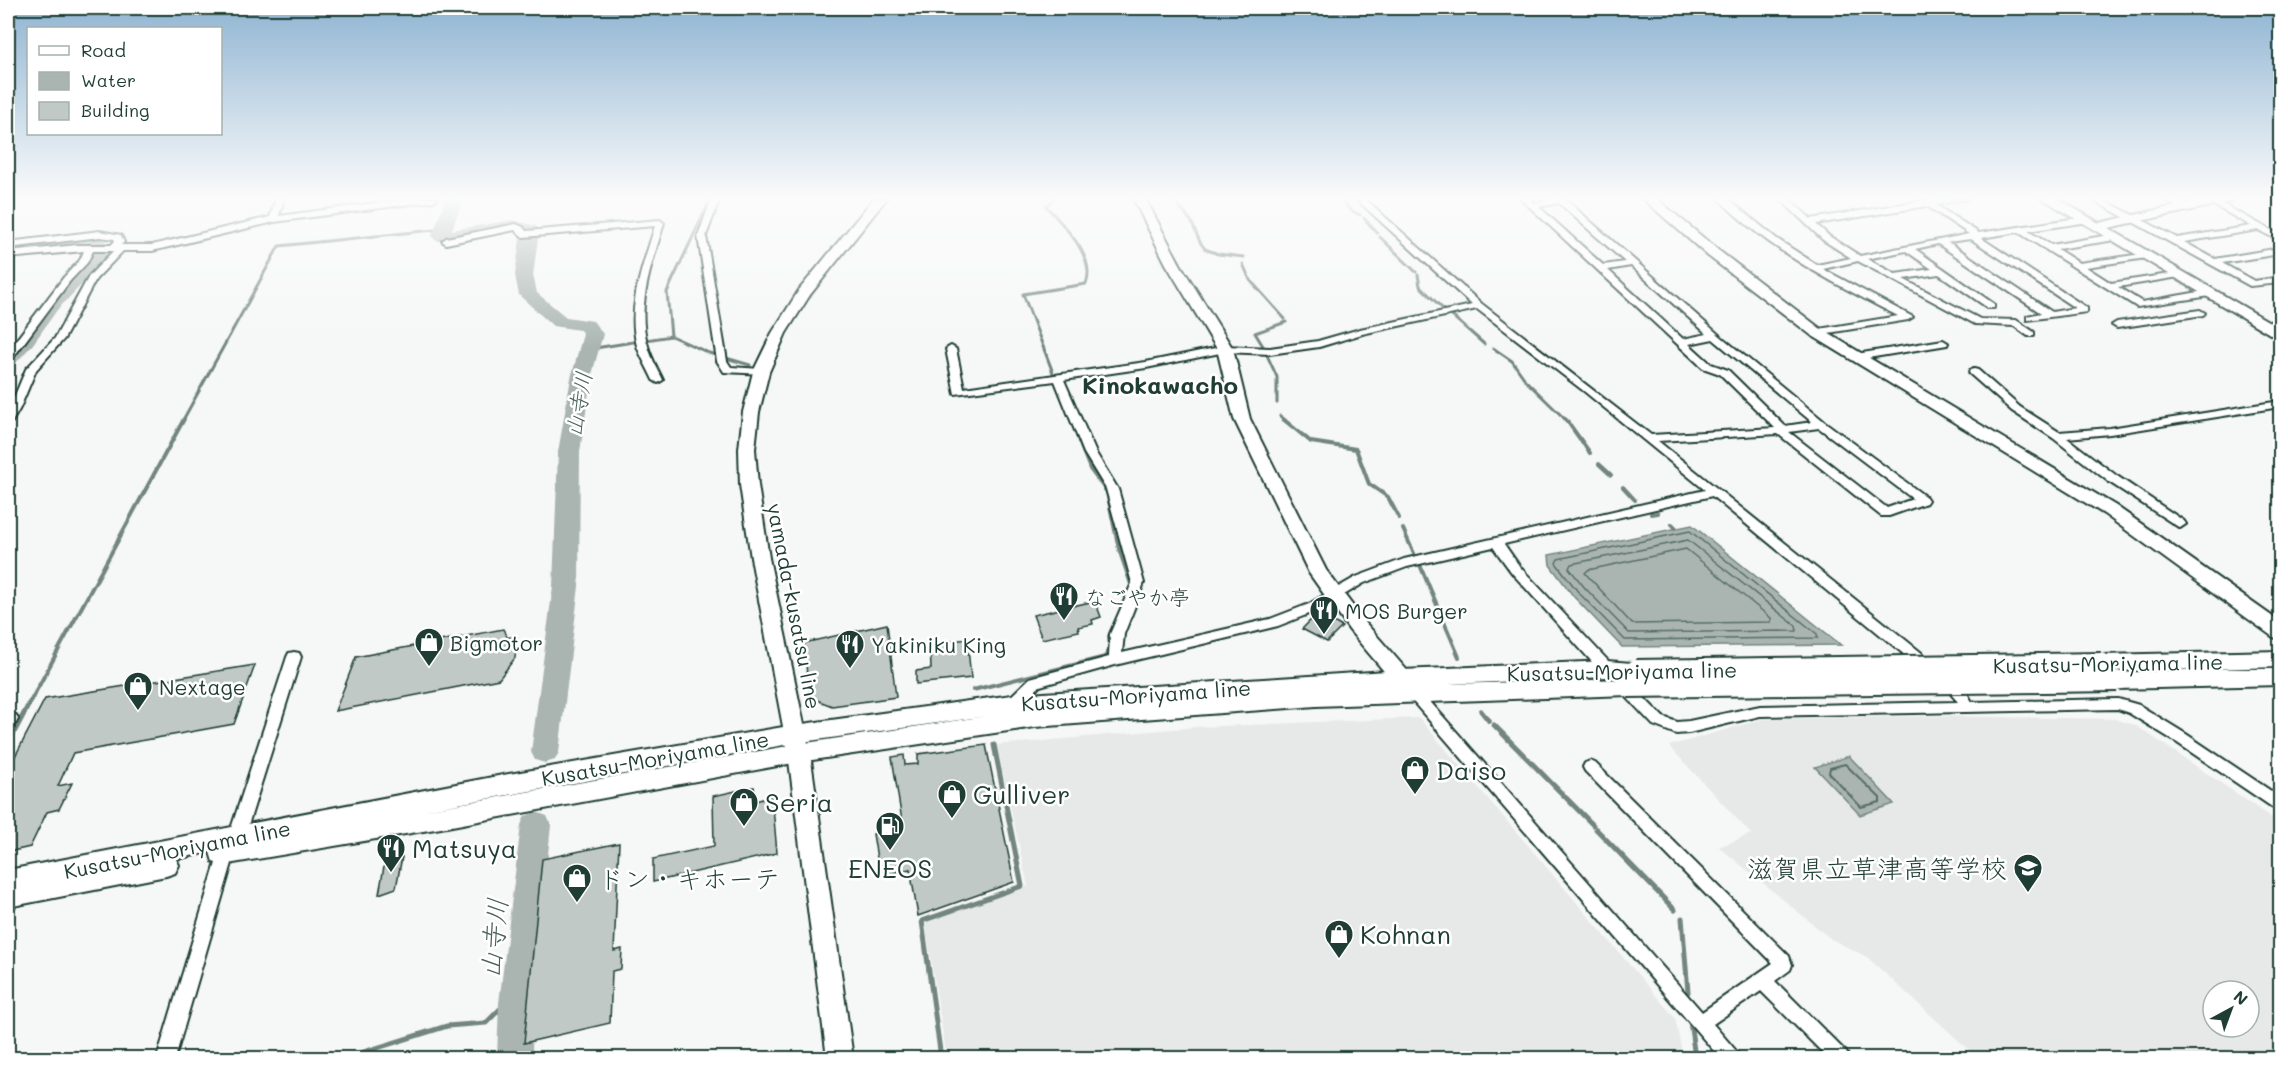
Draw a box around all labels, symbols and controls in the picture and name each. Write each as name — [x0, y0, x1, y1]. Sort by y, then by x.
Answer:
legend — [27, 27, 222, 135]
text: Road — [81, 38, 126, 62]
text: Water — [81, 68, 136, 92]
text: Building — [81, 98, 149, 122]
water label: 山寺川 — [558, 369, 598, 439]
district label: Kinokawacho — [1082, 369, 1238, 400]
street label: yamada-kusatsu line — [762, 501, 828, 711]
restaurant icon: なごやか亭 — [1048, 580, 1080, 622]
place label: なごやか亭 — [1085, 583, 1190, 610]
restaurant icon: MOS Burger — [1308, 594, 1340, 636]
place label: MOS Burger — [1345, 597, 1468, 624]
shop icon: Bigmotor — [413, 626, 445, 668]
restaurant icon: Yakiniku King — [834, 628, 866, 670]
place label: Bigmotor — [450, 629, 543, 656]
place label: Yakiniku King — [871, 631, 1006, 658]
street label: Kusatsu-Moriyama line — [1993, 647, 2223, 679]
street label: Kusatsu-Moriyama line — [1507, 655, 1737, 687]
shop icon: Nextage — [122, 670, 154, 712]
place label: Nextage — [159, 673, 246, 700]
street label: Kusatsu-Moriyama line — [1020, 673, 1252, 717]
street label: Kusatsu-Moriyama line — [539, 725, 771, 791]
place label: Daiso — [1436, 753, 1506, 787]
shop icon: Daiso — [1399, 754, 1431, 796]
place label: Gulliver — [973, 777, 1070, 811]
shop icon: Gulliver — [936, 778, 968, 820]
place label: Seria — [765, 785, 833, 819]
shop icon: Seria — [728, 786, 760, 828]
fuel station icon: ENEOS — [874, 810, 906, 852]
street label: Kusatsu-Moriyama line — [61, 814, 293, 884]
place label: Matsuya — [412, 831, 517, 865]
restaurant icon: Matsuya — [375, 832, 407, 874]
place label: ENEOS — [848, 851, 932, 885]
place label: 滋賀県立草津高等学校 — [1747, 851, 2007, 885]
school or university icon: 滋賀県立草津高等学校 — [2012, 852, 2044, 894]
place label: ドン・キホーテ — [598, 861, 780, 895]
shop icon: ドン・キホーテ — [561, 862, 593, 904]
water label: 山寺川 — [471, 896, 515, 980]
place label: Kohnan — [1360, 917, 1451, 951]
shop icon: Kohnan — [1323, 918, 1355, 960]
north arrow — [2201, 979, 2261, 1039]
text: N — [2230, 985, 2253, 1009]

